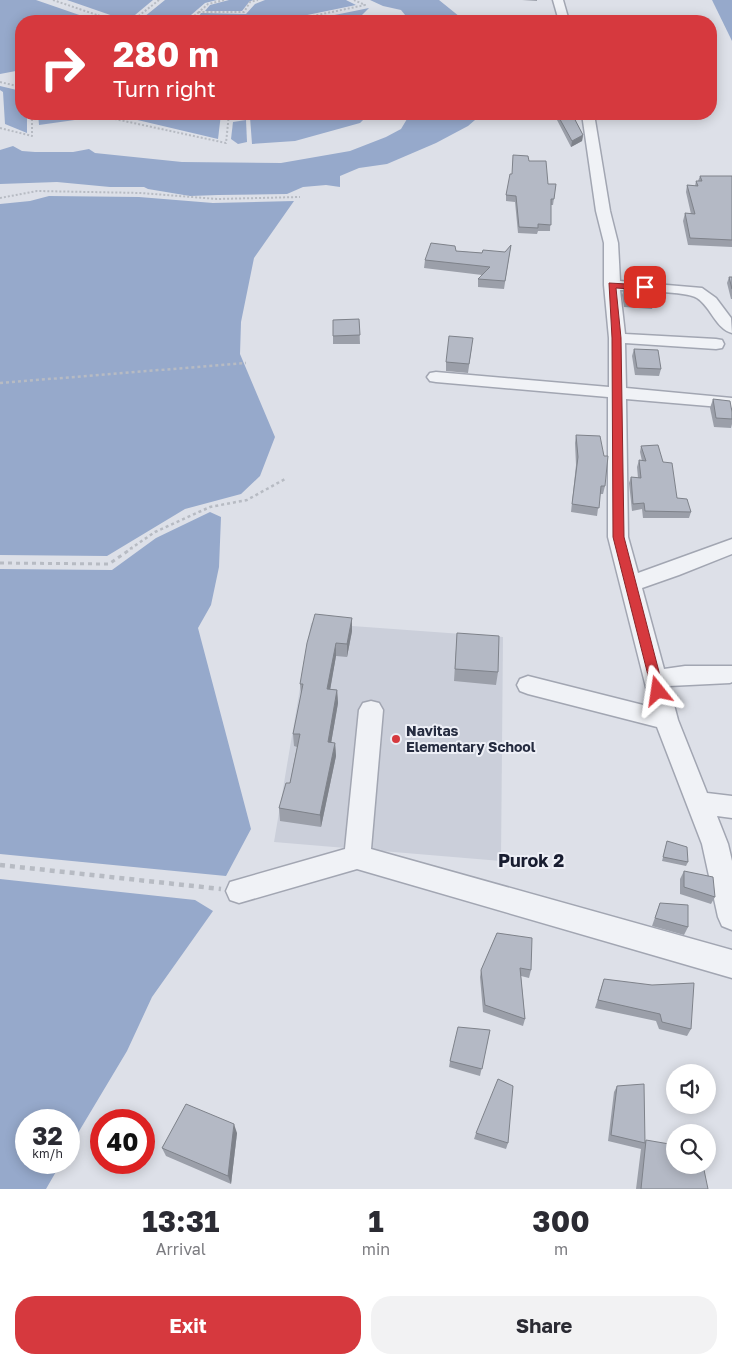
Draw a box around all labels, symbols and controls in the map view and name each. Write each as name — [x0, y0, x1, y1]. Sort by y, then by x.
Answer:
text: 280 m — [113, 33, 219, 75]
icon: right — [30, 35, 95, 100]
text: Turn right — [113, 75, 216, 102]
pin — [624, 266, 666, 308]
icon: arrive — [631, 273, 659, 301]
position arrow — [631, 664, 683, 716]
place label: Navitas Elementary School — [406, 722, 536, 755]
marker: Navitas Elementary School — [390, 733, 402, 745]
district label: Purok 2 — [498, 849, 564, 871]
map controls — [666, 1064, 716, 1174]
button: sound — [666, 1064, 716, 1114]
speed limit sign: 40 — [90, 1109, 155, 1174]
text: 32 — [32, 1120, 63, 1151]
button: search — [666, 1124, 716, 1174]
text: km/h — [32, 1146, 63, 1161]
text: 13:31 — [142, 1203, 219, 1239]
text: 1 — [368, 1203, 384, 1239]
text: 300 — [532, 1203, 590, 1239]
text: Arrival — [156, 1239, 206, 1259]
text: min — [362, 1239, 390, 1259]
text: m — [554, 1239, 568, 1259]
button: Exit — [15, 1296, 361, 1354]
button: Share — [371, 1296, 717, 1354]

